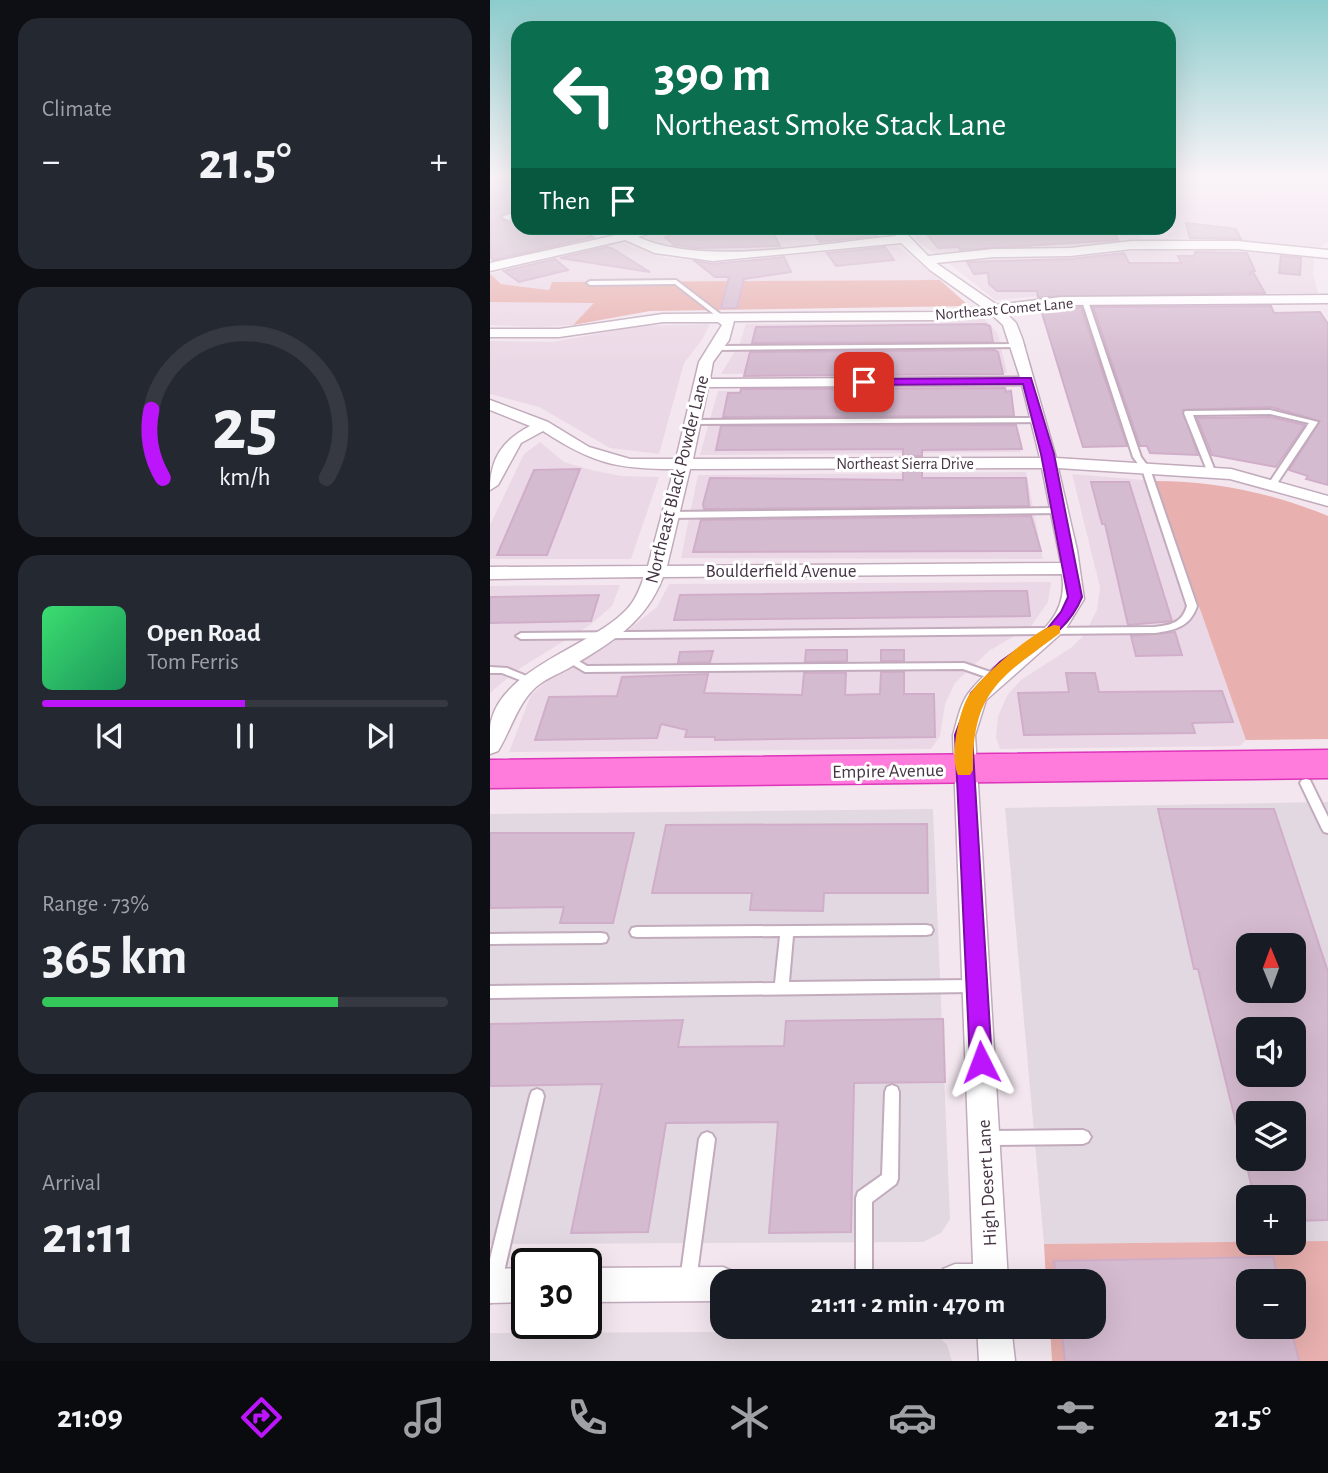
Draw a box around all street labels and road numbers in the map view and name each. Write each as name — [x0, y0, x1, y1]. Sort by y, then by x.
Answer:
street label: Northeast Comet Lane — [934, 295, 1074, 323]
street label: Northeast Black Powder Lane — [642, 373, 713, 585]
street label: Northeast Sierra Drive — [836, 456, 974, 472]
street label: Boulderfield Avenue — [706, 562, 856, 581]
street label: Empire Avenue — [832, 761, 944, 782]
street label: High Desert Lane — [975, 1119, 1000, 1247]

